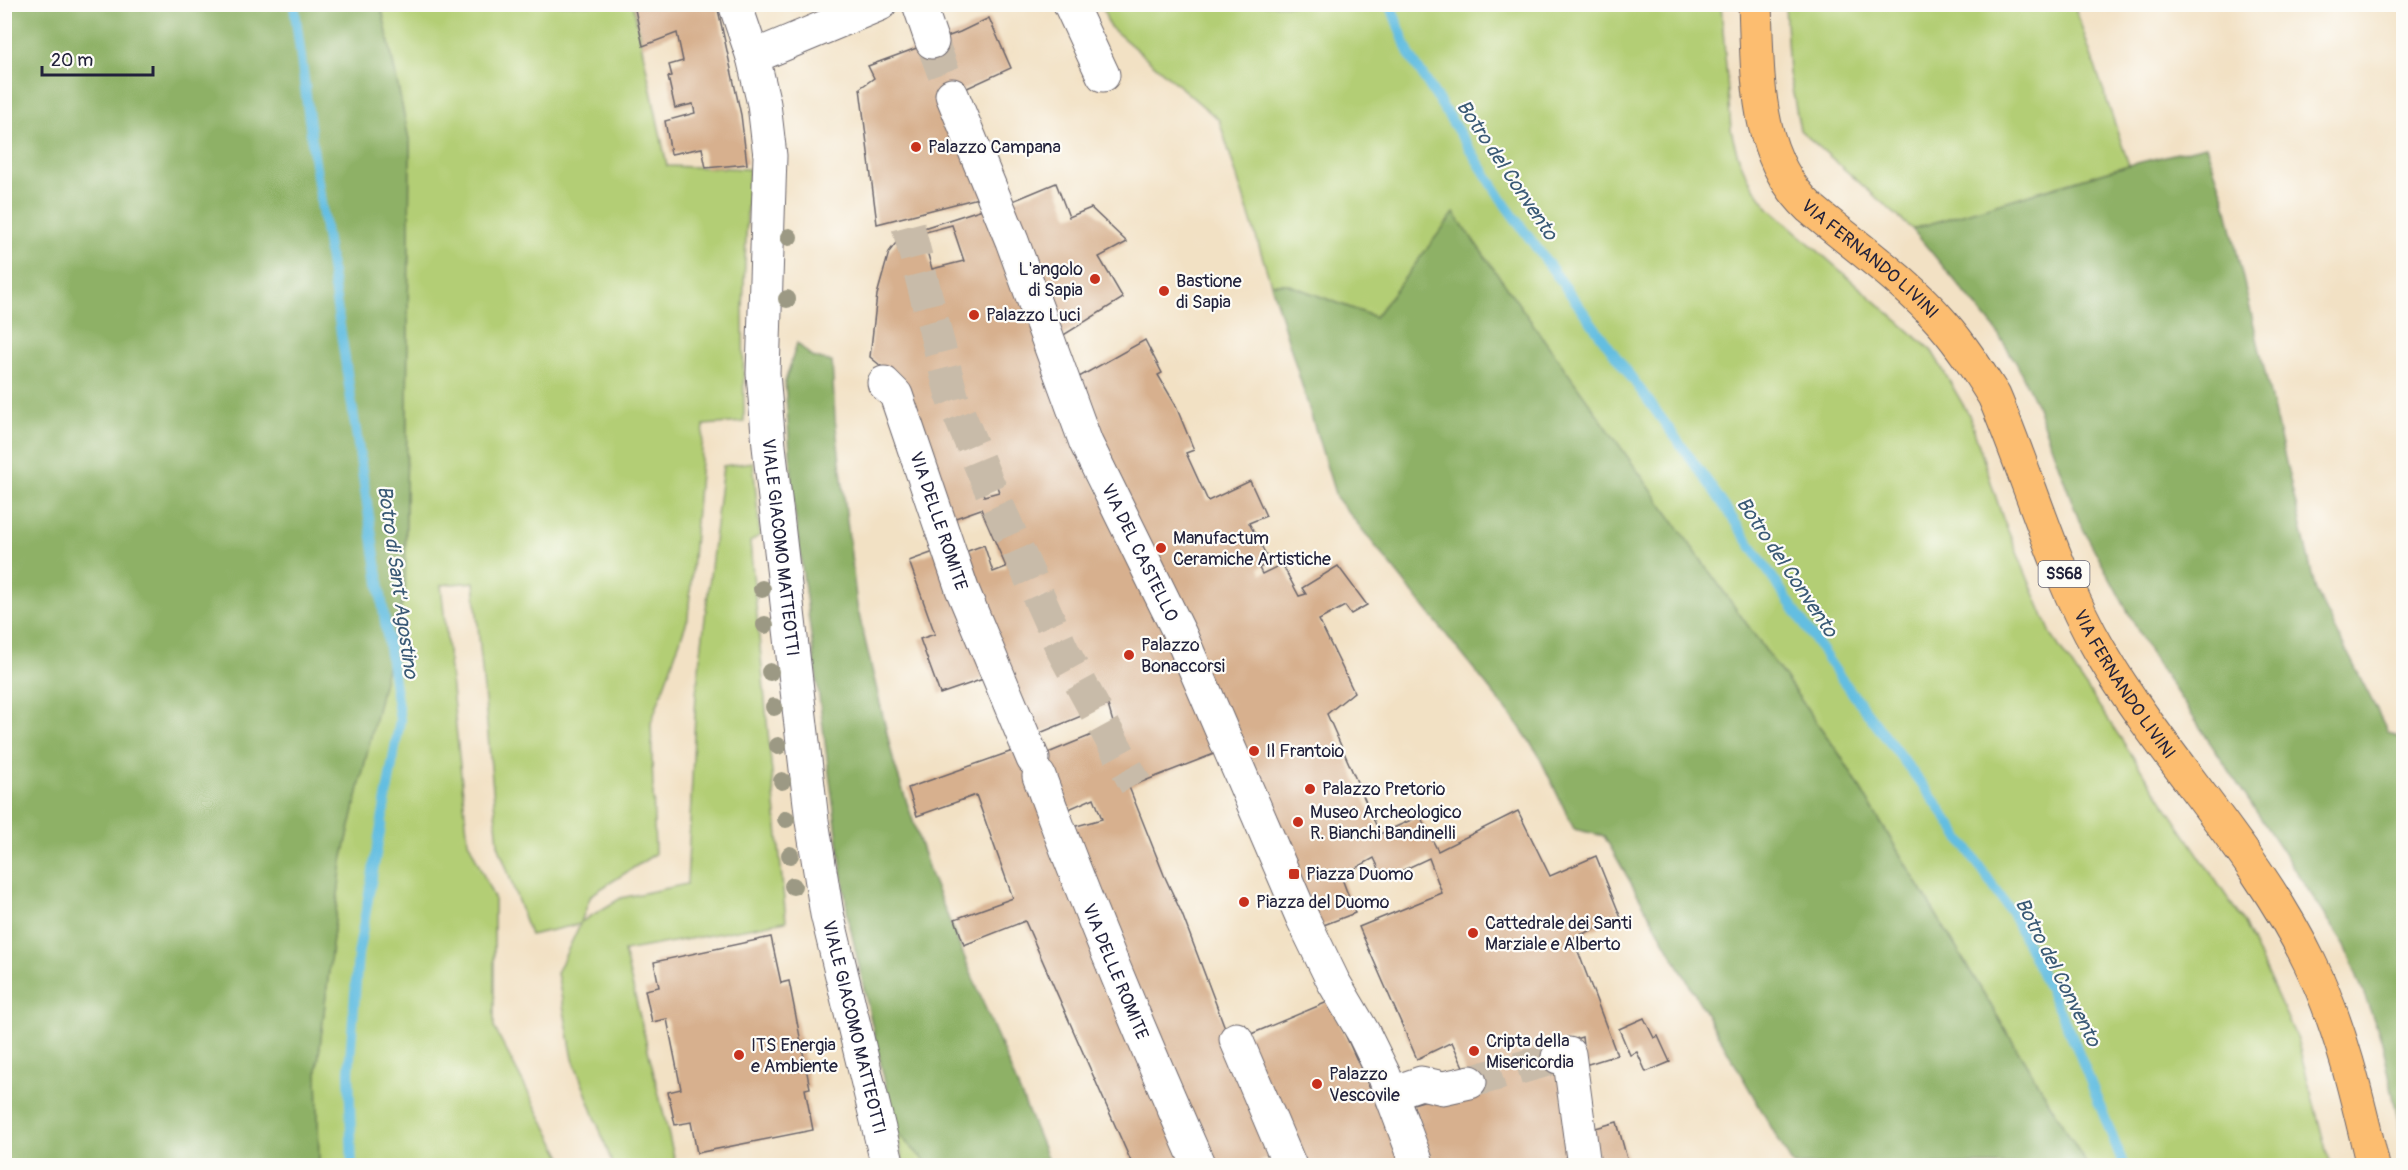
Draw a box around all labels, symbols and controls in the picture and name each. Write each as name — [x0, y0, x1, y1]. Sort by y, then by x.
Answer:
scale bar — [42, 39, 153, 77]
text: 20 m — [51, 49, 93, 72]
water label: Botro del Convento — [1451, 95, 1564, 246]
place label: Palazzo Campana — [928, 136, 1061, 159]
marker: Palazzo Campana — [909, 140, 923, 154]
street label: VIA FERNANDO LIVINI — [1796, 194, 1944, 323]
place label: L'angolo di Sapia — [1019, 258, 1083, 302]
place label: Bastione di Sapia — [1176, 270, 1242, 314]
marker: L'angolo di Sapia — [1088, 272, 1102, 286]
marker: Bastione di Sapia — [1157, 284, 1171, 298]
place label: Palazzo Luci — [986, 304, 1080, 327]
marker: Palazzo Luci — [967, 308, 981, 322]
street label: VIALE GIACOMO MATTEOTTI — [757, 438, 805, 657]
street label: VIA DELLE ROMITE — [905, 449, 973, 593]
street label: VIA DEL CASTELLO — [1096, 480, 1183, 625]
water label: Botro di Sant' Agostino — [372, 484, 424, 681]
water label: Botro del Convento — [1731, 492, 1844, 643]
place label: Manufactum Ceramiche Artistiche — [1173, 527, 1331, 571]
marker: Manufactum Ceramiche Artistiche — [1154, 541, 1168, 555]
road number: SS68 — [2038, 561, 2090, 587]
street label: VIA FERNANDO LIVINI — [2068, 606, 2181, 763]
place label: Palazzo Bonaccorsi — [1141, 634, 1225, 678]
marker: Palazzo Bonaccorsi — [1122, 648, 1136, 662]
place label: Il Frantoio — [1266, 740, 1344, 763]
marker: Il Frantoio — [1247, 744, 1261, 758]
place label: Palazzo Pretorio — [1322, 778, 1446, 801]
marker: Palazzo Pretorio — [1303, 782, 1317, 796]
place label: Museo Archeologico R. Bianchi Bandinelli — [1310, 801, 1462, 845]
marker: Museo Archeologico R. Bianchi Bandinelli — [1291, 815, 1305, 829]
place label: Piazza Duomo — [1306, 863, 1414, 886]
marker: Piazza Duomo — [1287, 867, 1301, 881]
place label: Piazza del Duomo — [1256, 891, 1390, 914]
water label: Botro del Convento — [2010, 893, 2107, 1052]
marker: Piazza del Duomo — [1237, 895, 1251, 909]
street label: VIA DELLE ROMITE — [1077, 900, 1154, 1043]
place label: Cattedrale dei Santi Marziale e Alberto — [1485, 912, 1632, 956]
street label: VIALE GIACOMO MATTEOTTI — [817, 918, 891, 1136]
marker: Cattedrale dei Santi Marziale e Alberto — [1466, 926, 1480, 940]
place label: Cripta della Misericordia — [1486, 1030, 1574, 1074]
place label: ITS Energia e Ambiente — [751, 1034, 838, 1078]
marker: Cripta della Misericordia — [1467, 1044, 1481, 1058]
marker: ITS Energia e Ambiente — [732, 1048, 746, 1062]
place label: Palazzo Vescovile — [1329, 1063, 1400, 1107]
marker: Palazzo Vescovile — [1310, 1077, 1324, 1091]

